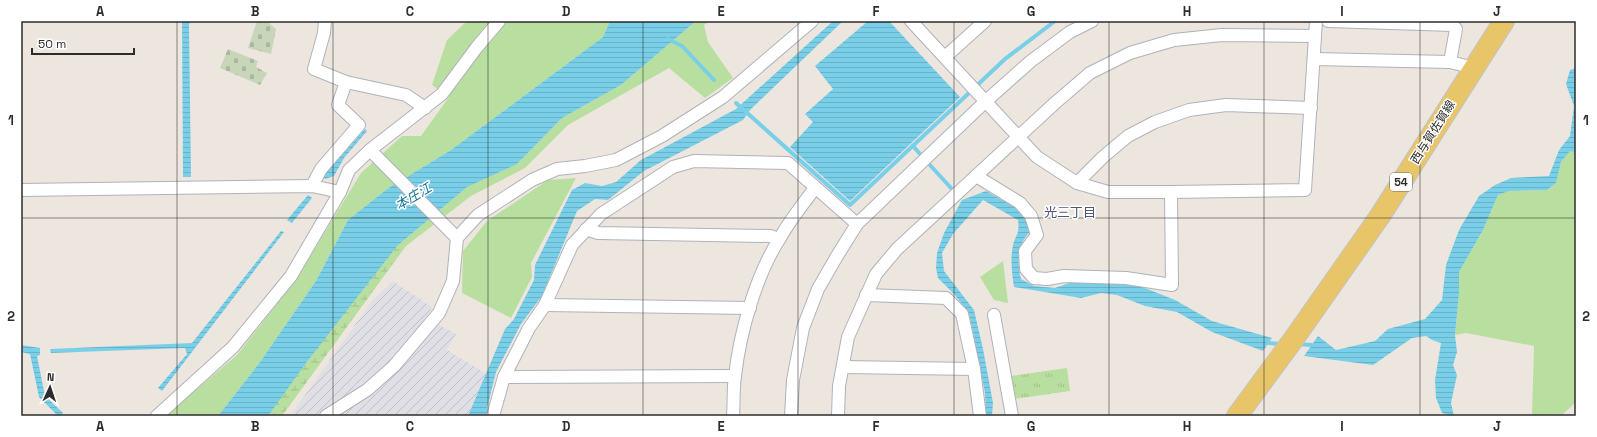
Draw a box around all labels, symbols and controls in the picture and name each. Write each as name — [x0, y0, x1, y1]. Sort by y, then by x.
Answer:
text: A — [96, 3, 105, 20]
text: B — [251, 3, 260, 20]
text: C — [406, 3, 414, 20]
text: D — [562, 3, 571, 20]
text: E — [717, 3, 725, 20]
text: F — [873, 3, 880, 20]
text: G — [1027, 3, 1035, 20]
text: H — [1183, 3, 1191, 20]
text: I — [1340, 3, 1344, 20]
text: J — [1493, 3, 1501, 20]
scale bar — [32, 30, 134, 56]
text: 50 m — [38, 36, 66, 52]
street label: 西与賀佐賀線 — [1407, 97, 1459, 167]
text: 1 — [8, 112, 14, 129]
text: 1 — [1583, 112, 1589, 129]
road number: 54 — [1390, 173, 1412, 191]
water label: 本庄江 — [392, 178, 436, 214]
district label: 光三丁目 — [1044, 204, 1096, 221]
text: 2 — [7, 308, 15, 325]
text: 2 — [1582, 308, 1590, 325]
north arrow — [30, 367, 70, 407]
text: N — [46, 370, 55, 384]
text: A — [96, 418, 105, 435]
text: B — [251, 418, 260, 435]
text: C — [406, 418, 414, 435]
text: D — [562, 418, 571, 435]
text: E — [717, 418, 725, 435]
text: F — [873, 418, 880, 435]
text: G — [1027, 418, 1035, 435]
text: H — [1183, 418, 1191, 435]
text: I — [1340, 418, 1344, 435]
text: J — [1493, 418, 1501, 435]

